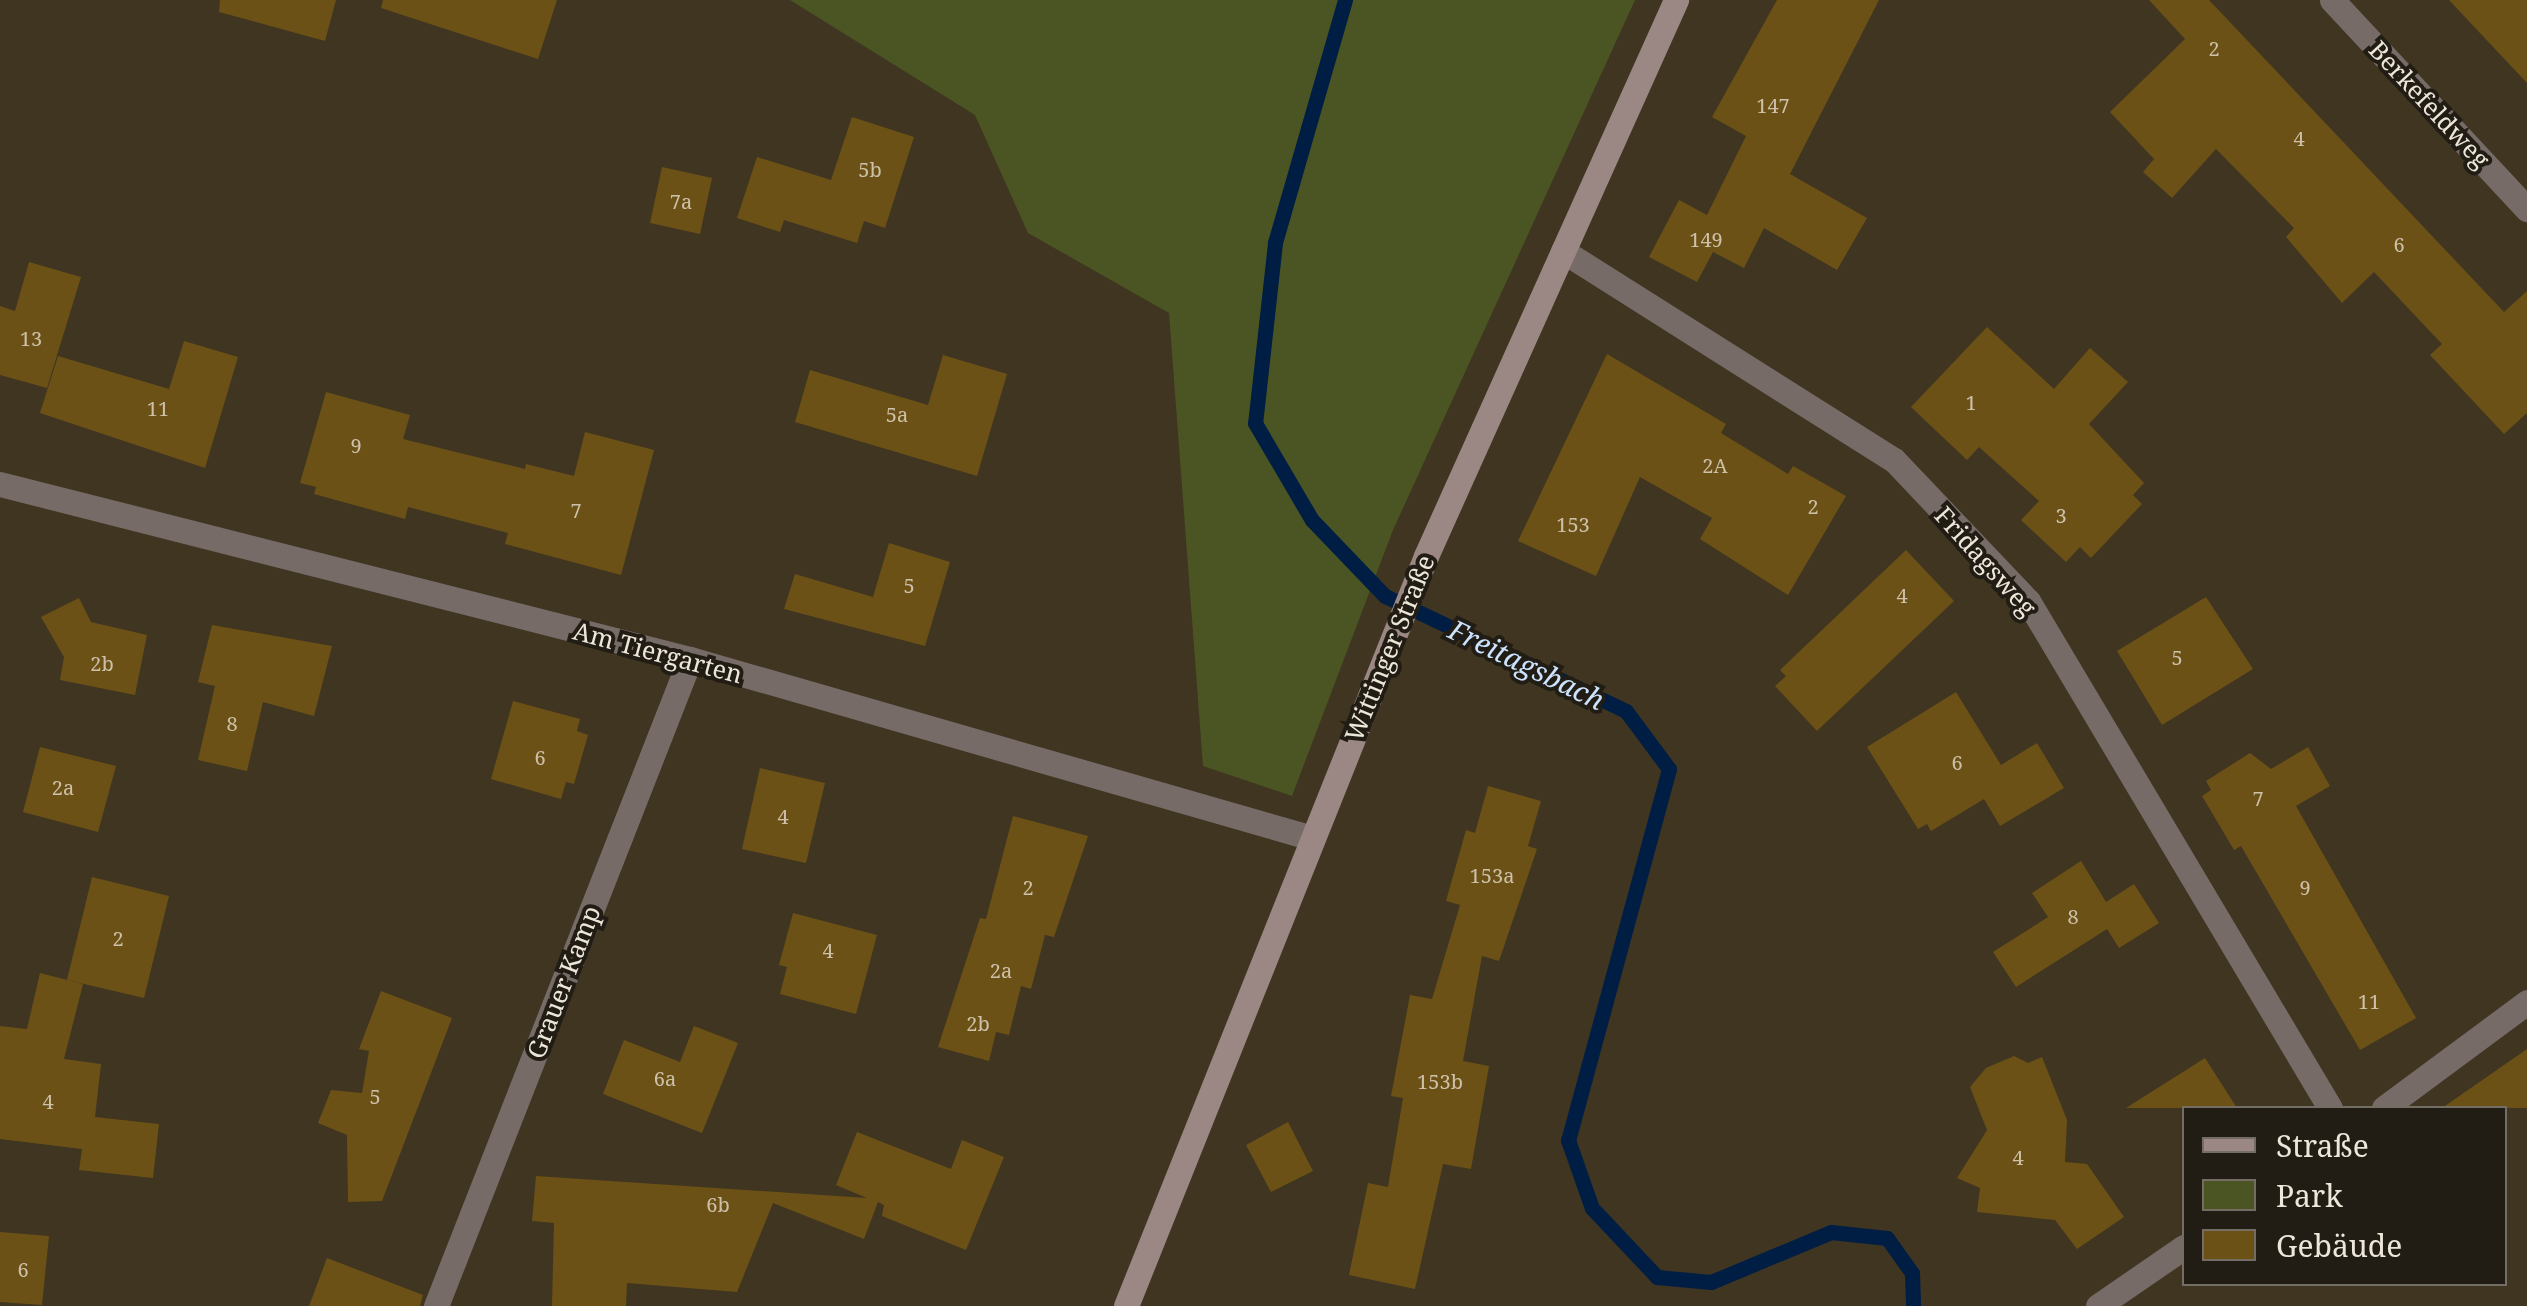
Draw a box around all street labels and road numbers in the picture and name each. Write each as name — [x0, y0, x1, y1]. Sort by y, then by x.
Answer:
street label: Berkefeldweg — [2363, 34, 2497, 174]
street label: Fridagsweg — [1929, 500, 2043, 622]
street label: Wittinger Straße — [1338, 550, 1440, 746]
street label: Am Tiergarten — [570, 615, 746, 689]
street label: Grauer Kamp — [520, 901, 606, 1063]

